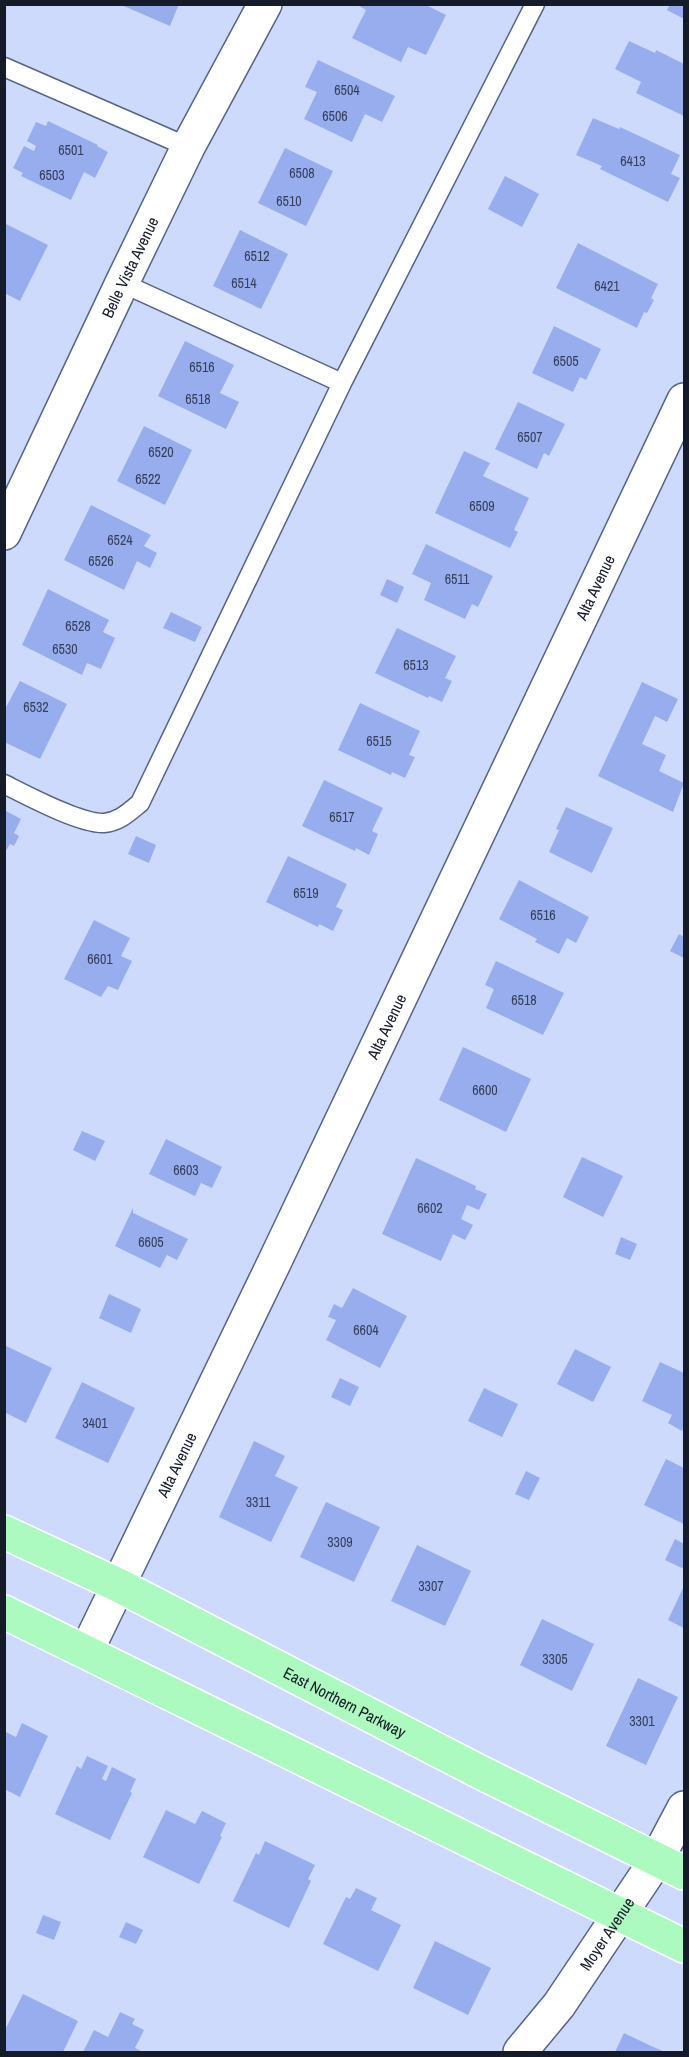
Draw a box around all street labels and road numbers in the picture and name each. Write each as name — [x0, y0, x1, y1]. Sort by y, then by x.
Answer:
street label: Belle Vista Avenue — [96, 213, 164, 321]
street label: Alta Avenue — [570, 551, 620, 625]
street label: Alta Avenue — [361, 990, 411, 1064]
street label: Alta Avenue — [151, 1428, 202, 1502]
street label: East Northern Parkway — [280, 1661, 410, 1743]
street label: Moyer Avenue — [574, 1893, 639, 1975]

